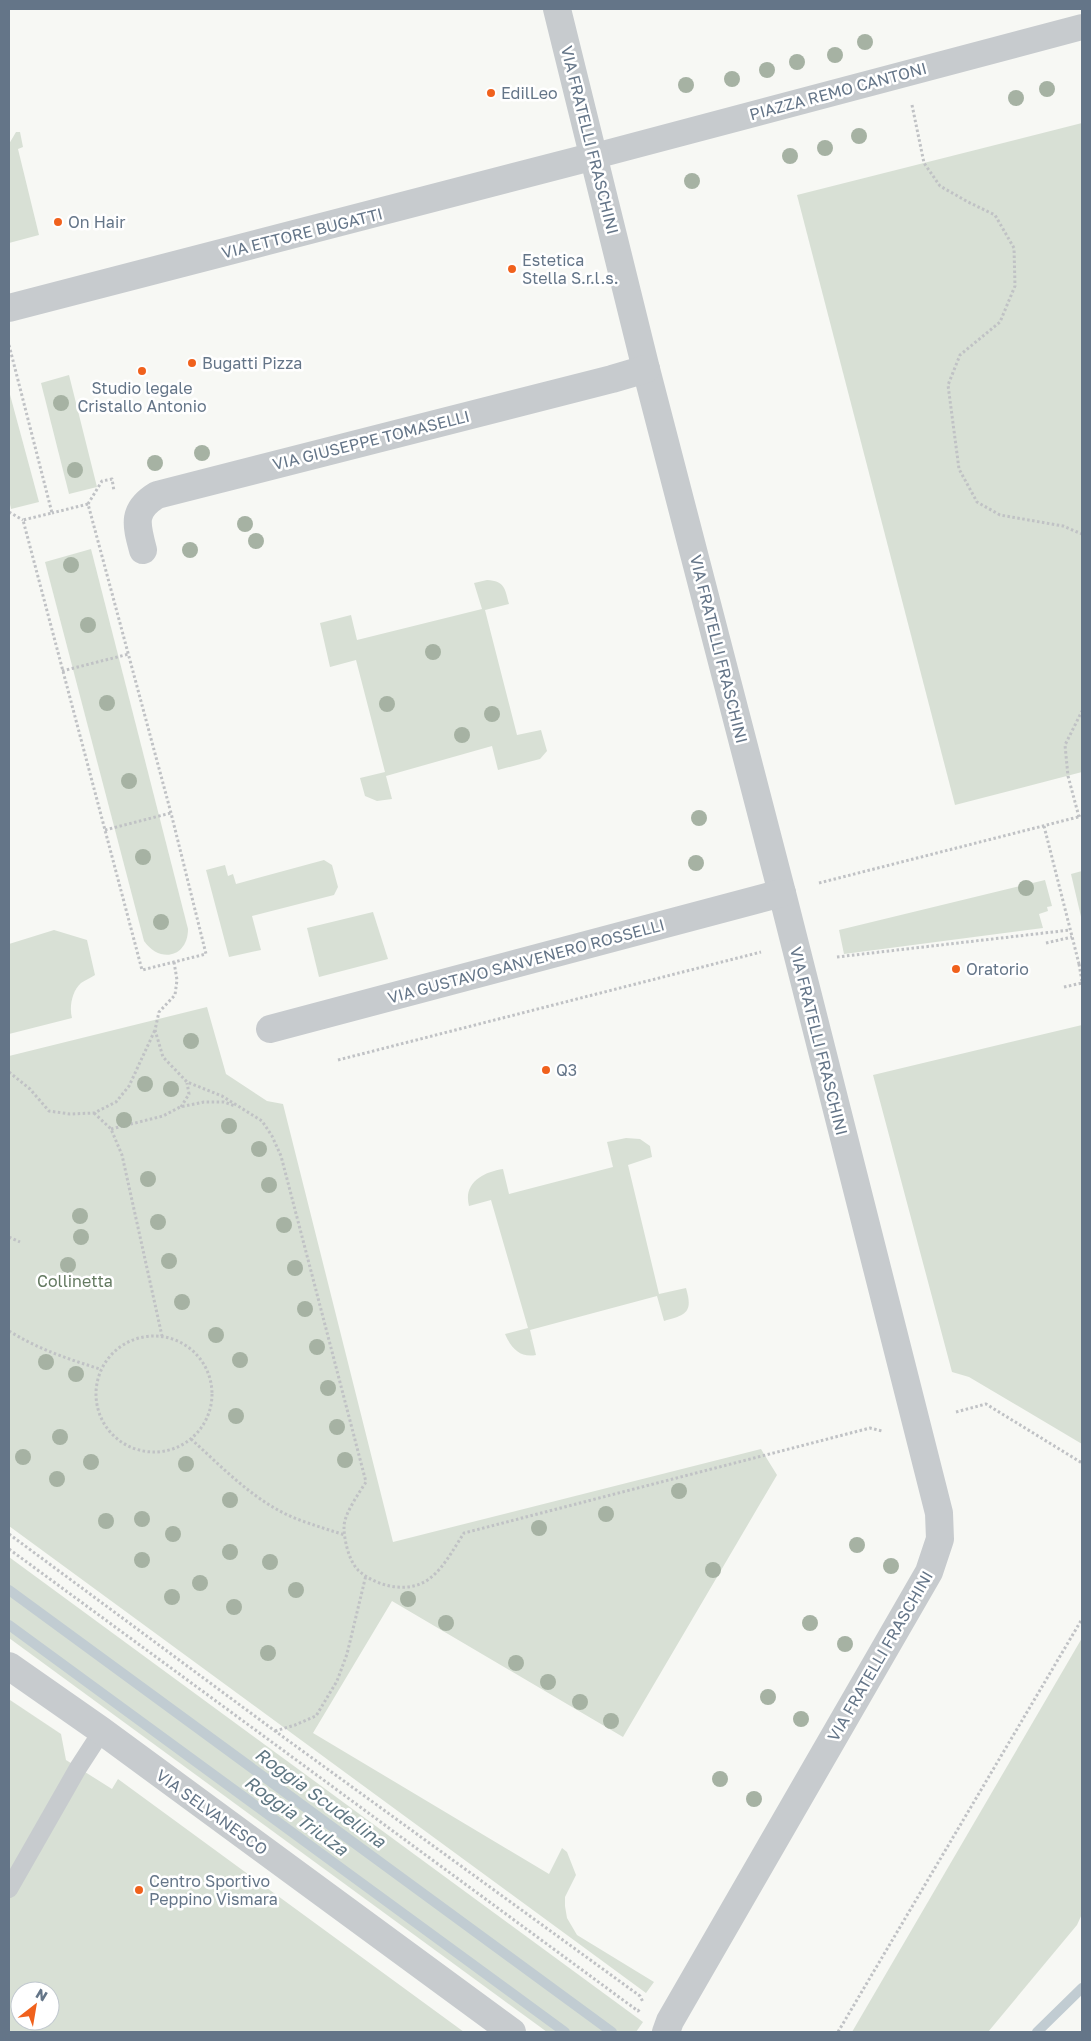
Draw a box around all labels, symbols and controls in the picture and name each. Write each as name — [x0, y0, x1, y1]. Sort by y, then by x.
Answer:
street label: VIA FRATELLI FRASCHINI — [557, 44, 623, 236]
street label: PIAZZA REMO CANTONI — [747, 58, 929, 124]
place label: EdilLeo — [501, 83, 558, 103]
marker: EdilLeo — [485, 87, 497, 99]
street label: VIA ETTORE BUGATTI — [219, 203, 385, 263]
place label: On Hair — [68, 212, 125, 232]
marker: On Hair — [52, 216, 64, 228]
place label: Estetica Stella S.r.l.s. — [522, 250, 619, 288]
marker: Estetica Stella S.r.l.s. — [506, 263, 518, 275]
place label: Bugatti Pizza — [202, 353, 302, 373]
marker: Bugatti Pizza — [186, 357, 198, 369]
marker: Studio legale Cristallo Antonio — [136, 365, 148, 377]
place label: Studio legale Cristallo Antonio — [77, 378, 207, 416]
street label: VIA GIUSEPPE TOMASELLI — [270, 406, 472, 474]
street label: VIA FRATELLI FRASCHINI — [686, 553, 752, 745]
street label: VIA GUSTAVO SANVENERO ROSSELLI — [385, 914, 667, 1008]
street label: VIA FRATELLI FRASCHINI — [786, 945, 852, 1137]
place label: Oratorio — [966, 959, 1029, 979]
marker: Oratorio — [950, 963, 962, 975]
place label: Q3 — [556, 1060, 577, 1080]
marker: Q3 — [540, 1064, 552, 1076]
park label: Collinetta — [37, 1271, 113, 1291]
street label: VIA FRATELLI FRASCHINI — [823, 1567, 937, 1745]
water label: Roggia Scudellina — [251, 1742, 391, 1852]
street label: VIA SELVANESCO — [152, 1765, 272, 1859]
water label: Roggia Triulza — [241, 1770, 353, 1860]
place label: Centro Sportivo Peppino Vismara — [149, 1871, 278, 1909]
marker: Centro Sportivo Peppino Vismara — [133, 1884, 145, 1896]
north arrow — [10, 1981, 60, 2031]
text: N — [33, 1984, 51, 2004]

